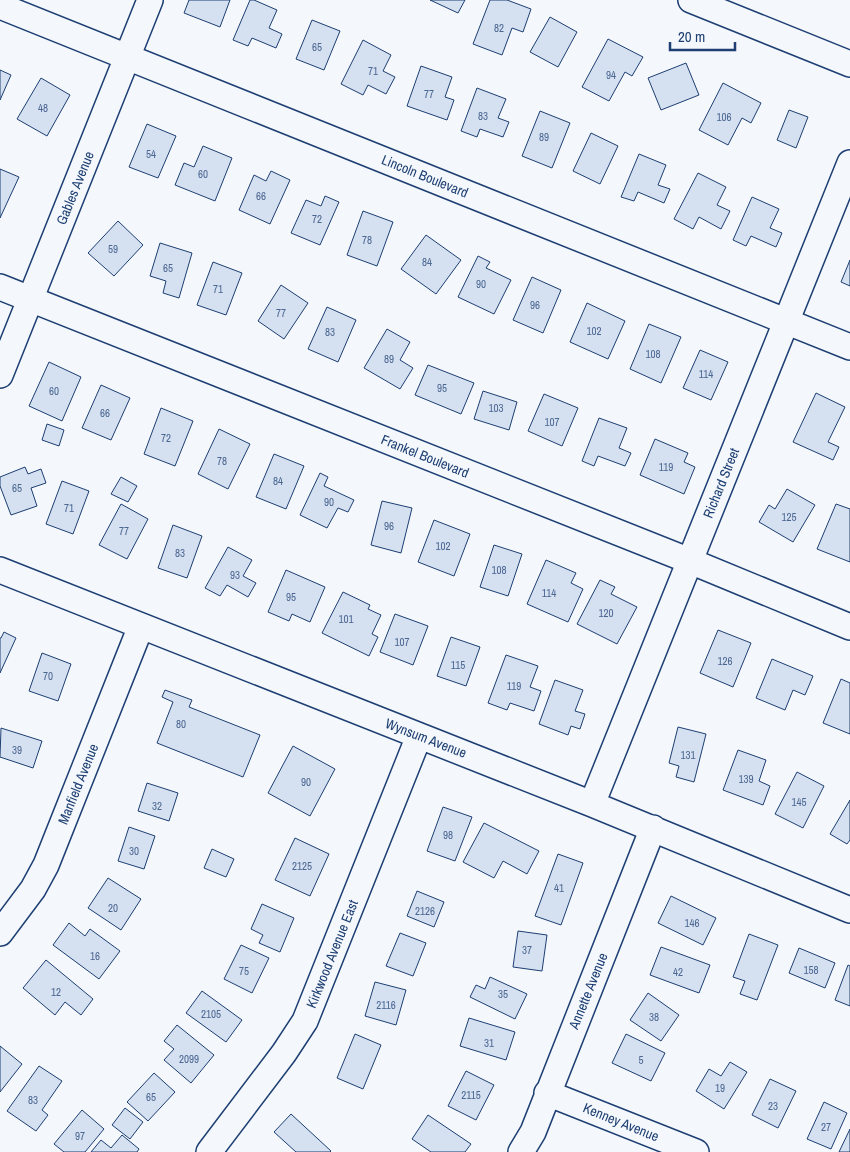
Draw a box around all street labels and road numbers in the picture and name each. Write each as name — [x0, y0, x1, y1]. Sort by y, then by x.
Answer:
street label: Gables Avenue — [52, 149, 98, 227]
street label: Lincoln Boulevard — [379, 150, 471, 202]
street label: Frankel Boulevard — [378, 430, 472, 482]
street label: Richard Street — [699, 445, 743, 521]
street label: Wynsum Avenue — [383, 714, 469, 762]
street label: Manfield Avenue — [54, 741, 102, 827]
street label: Kirkwood Avenue East — [302, 897, 362, 1011]
street label: Annette Avenue — [564, 950, 611, 1033]
street label: Kenney Avenue — [580, 1099, 662, 1145]

